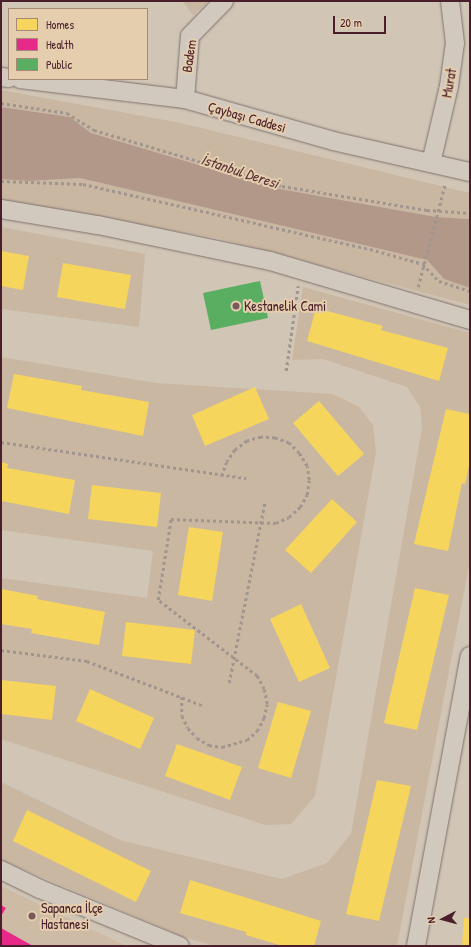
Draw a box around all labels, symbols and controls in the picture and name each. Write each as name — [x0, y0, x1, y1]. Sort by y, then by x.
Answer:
legend — [8, 8, 148, 80]
scale bar — [335, 8, 388, 34]
text: 20 m — [340, 14, 362, 31]
text: Homes — [46, 16, 74, 33]
text: Health — [46, 36, 73, 53]
street label: Badem — [178, 38, 200, 74]
text: Public — [46, 56, 72, 73]
street label: Murat — [438, 67, 460, 99]
street label: Çaybaşı Caddesi — [206, 98, 288, 136]
water label: İstanbul Deresi — [199, 150, 281, 192]
place label: Kestanelik Cami — [244, 298, 326, 314]
marker: Kestanelik Cami — [231, 301, 241, 311]
north arrow — [423, 899, 463, 939]
place label: Sapanca İlçe Hastanesi — [41, 900, 103, 932]
marker: Sapanca İlçe Hastanesi — [26, 910, 38, 922]
text: N — [424, 917, 438, 924]

